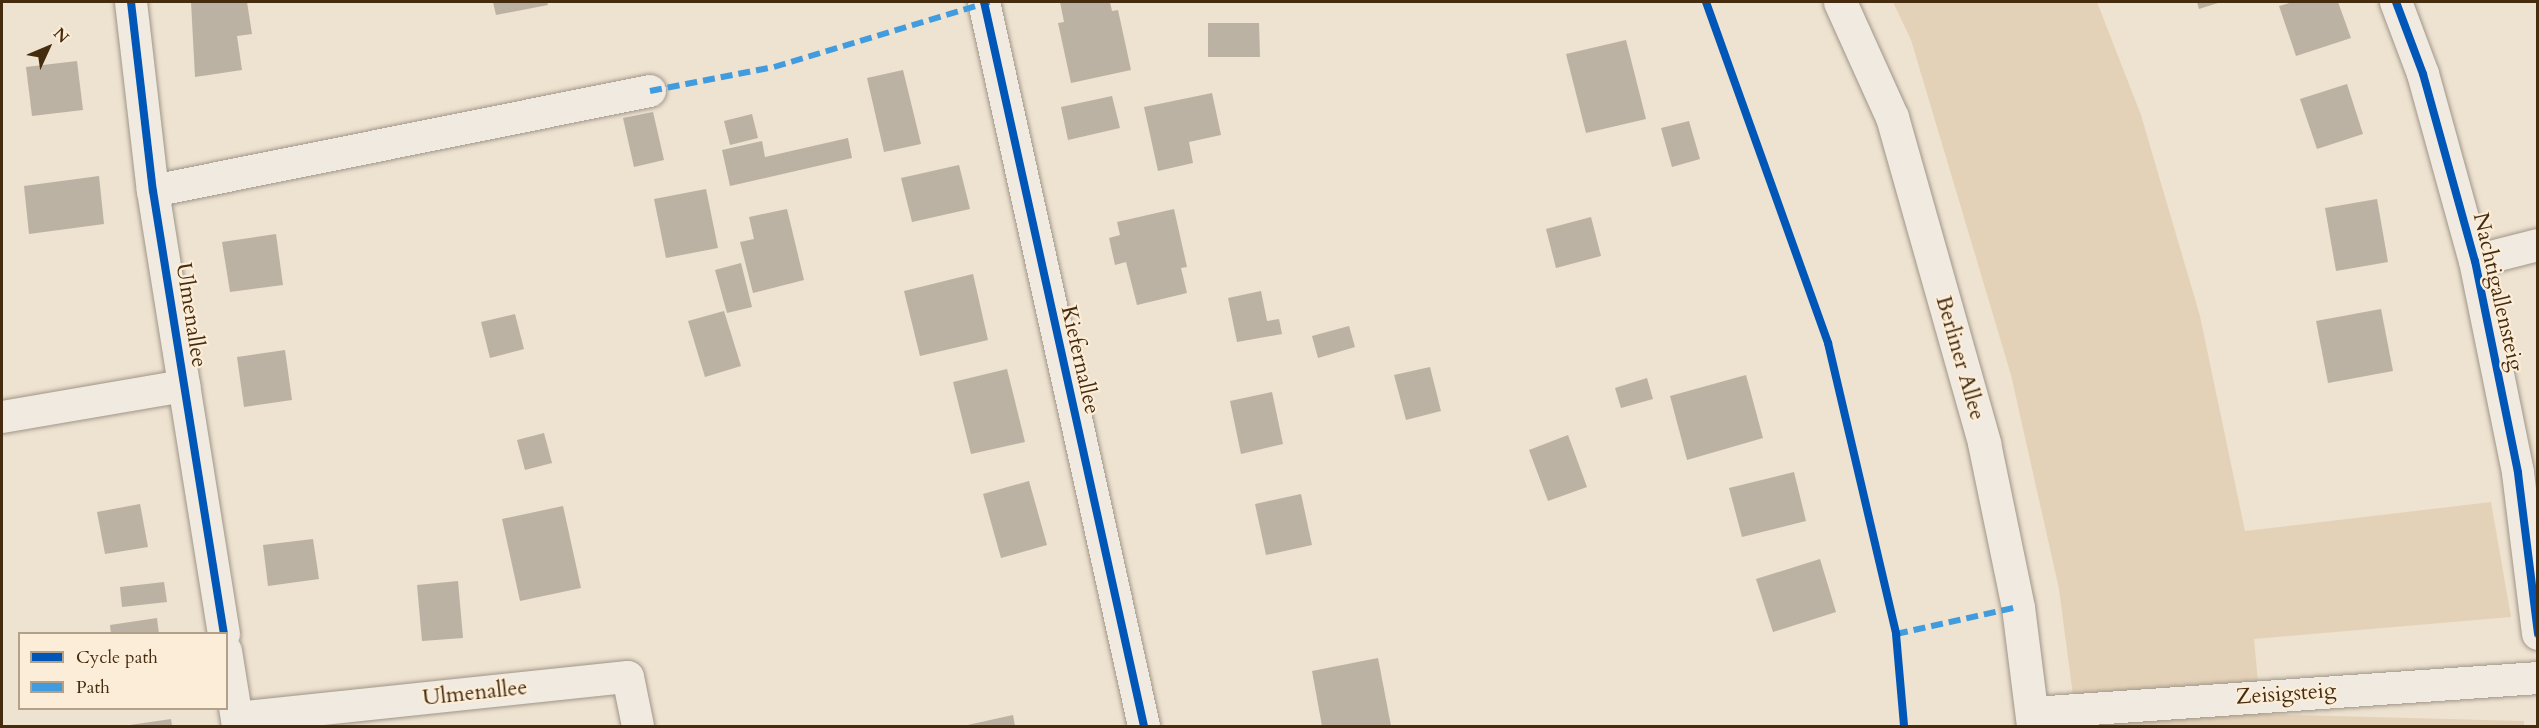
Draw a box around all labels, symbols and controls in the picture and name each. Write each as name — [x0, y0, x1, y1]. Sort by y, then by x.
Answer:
north arrow — [18, 18, 78, 78]
text: N — [48, 23, 74, 48]
street label: Nachtigallensteig — [2467, 210, 2529, 374]
street label: Ulmenallee — [170, 261, 212, 369]
street label: Berliner Allee — [1930, 293, 1990, 423]
street label: Kiefernallee — [1055, 303, 1105, 417]
legend — [18, 632, 228, 710]
text: Cycle path — [76, 645, 158, 670]
street label: Ulmenallee — [421, 674, 529, 712]
text: Path — [76, 675, 110, 700]
street label: Zeisigsteig — [2235, 677, 2337, 711]

